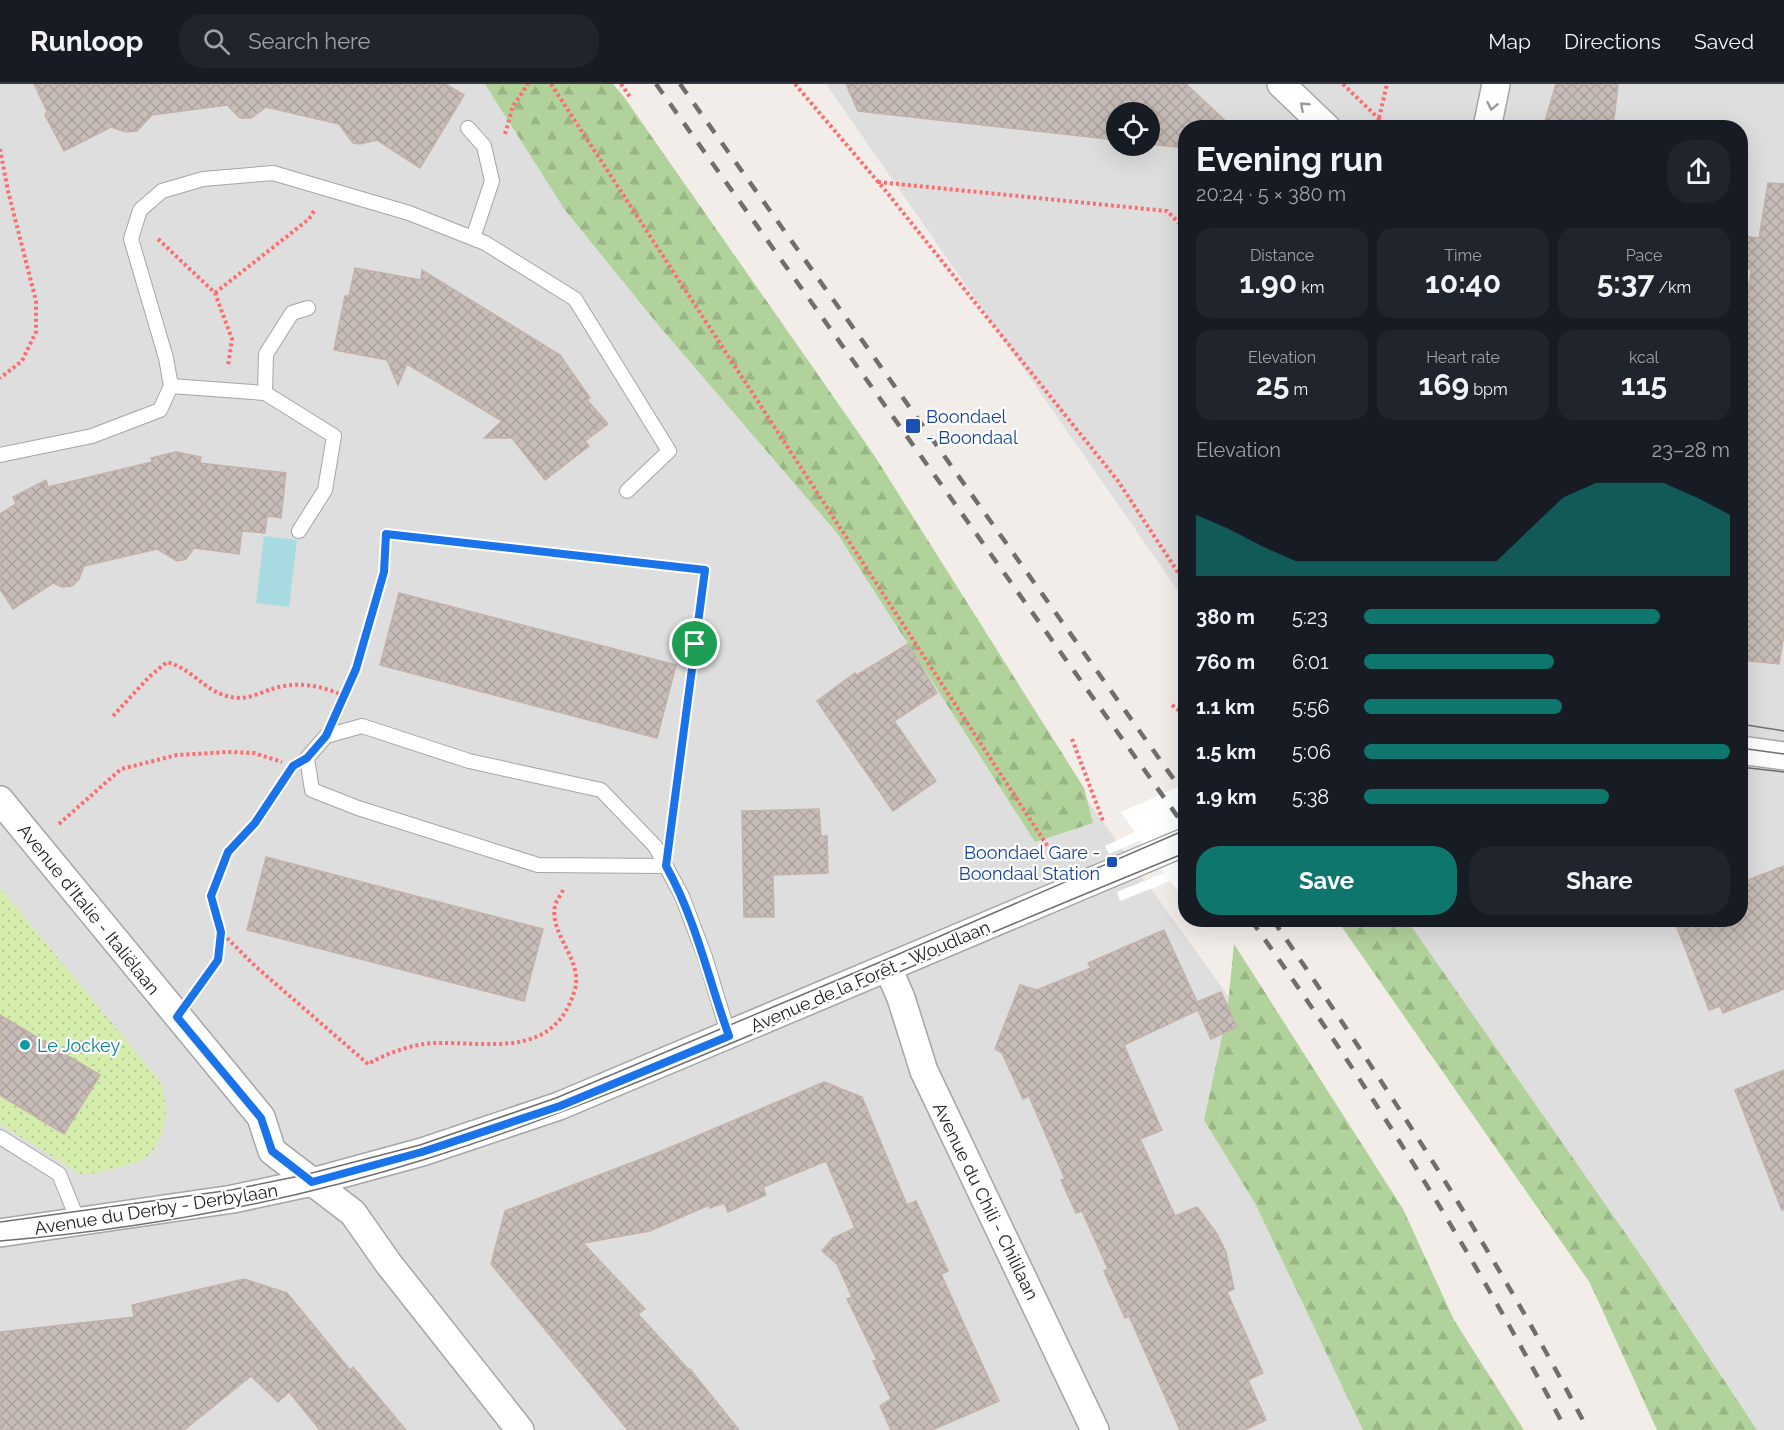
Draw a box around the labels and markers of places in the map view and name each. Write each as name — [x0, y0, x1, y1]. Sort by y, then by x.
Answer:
place label: Boondael - Boondaal — [926, 406, 1018, 448]
marker: Boondael - Boondaal — [904, 417, 922, 435]
pin — [669, 618, 720, 669]
place label: Boondael Gare - Boondaal Station — [959, 842, 1100, 884]
marker: Boondael Gare - Boondaal Station — [1105, 855, 1119, 869]
place label: Le Jockey — [37, 1035, 120, 1056]
marker: Le Jockey — [18, 1038, 32, 1052]

